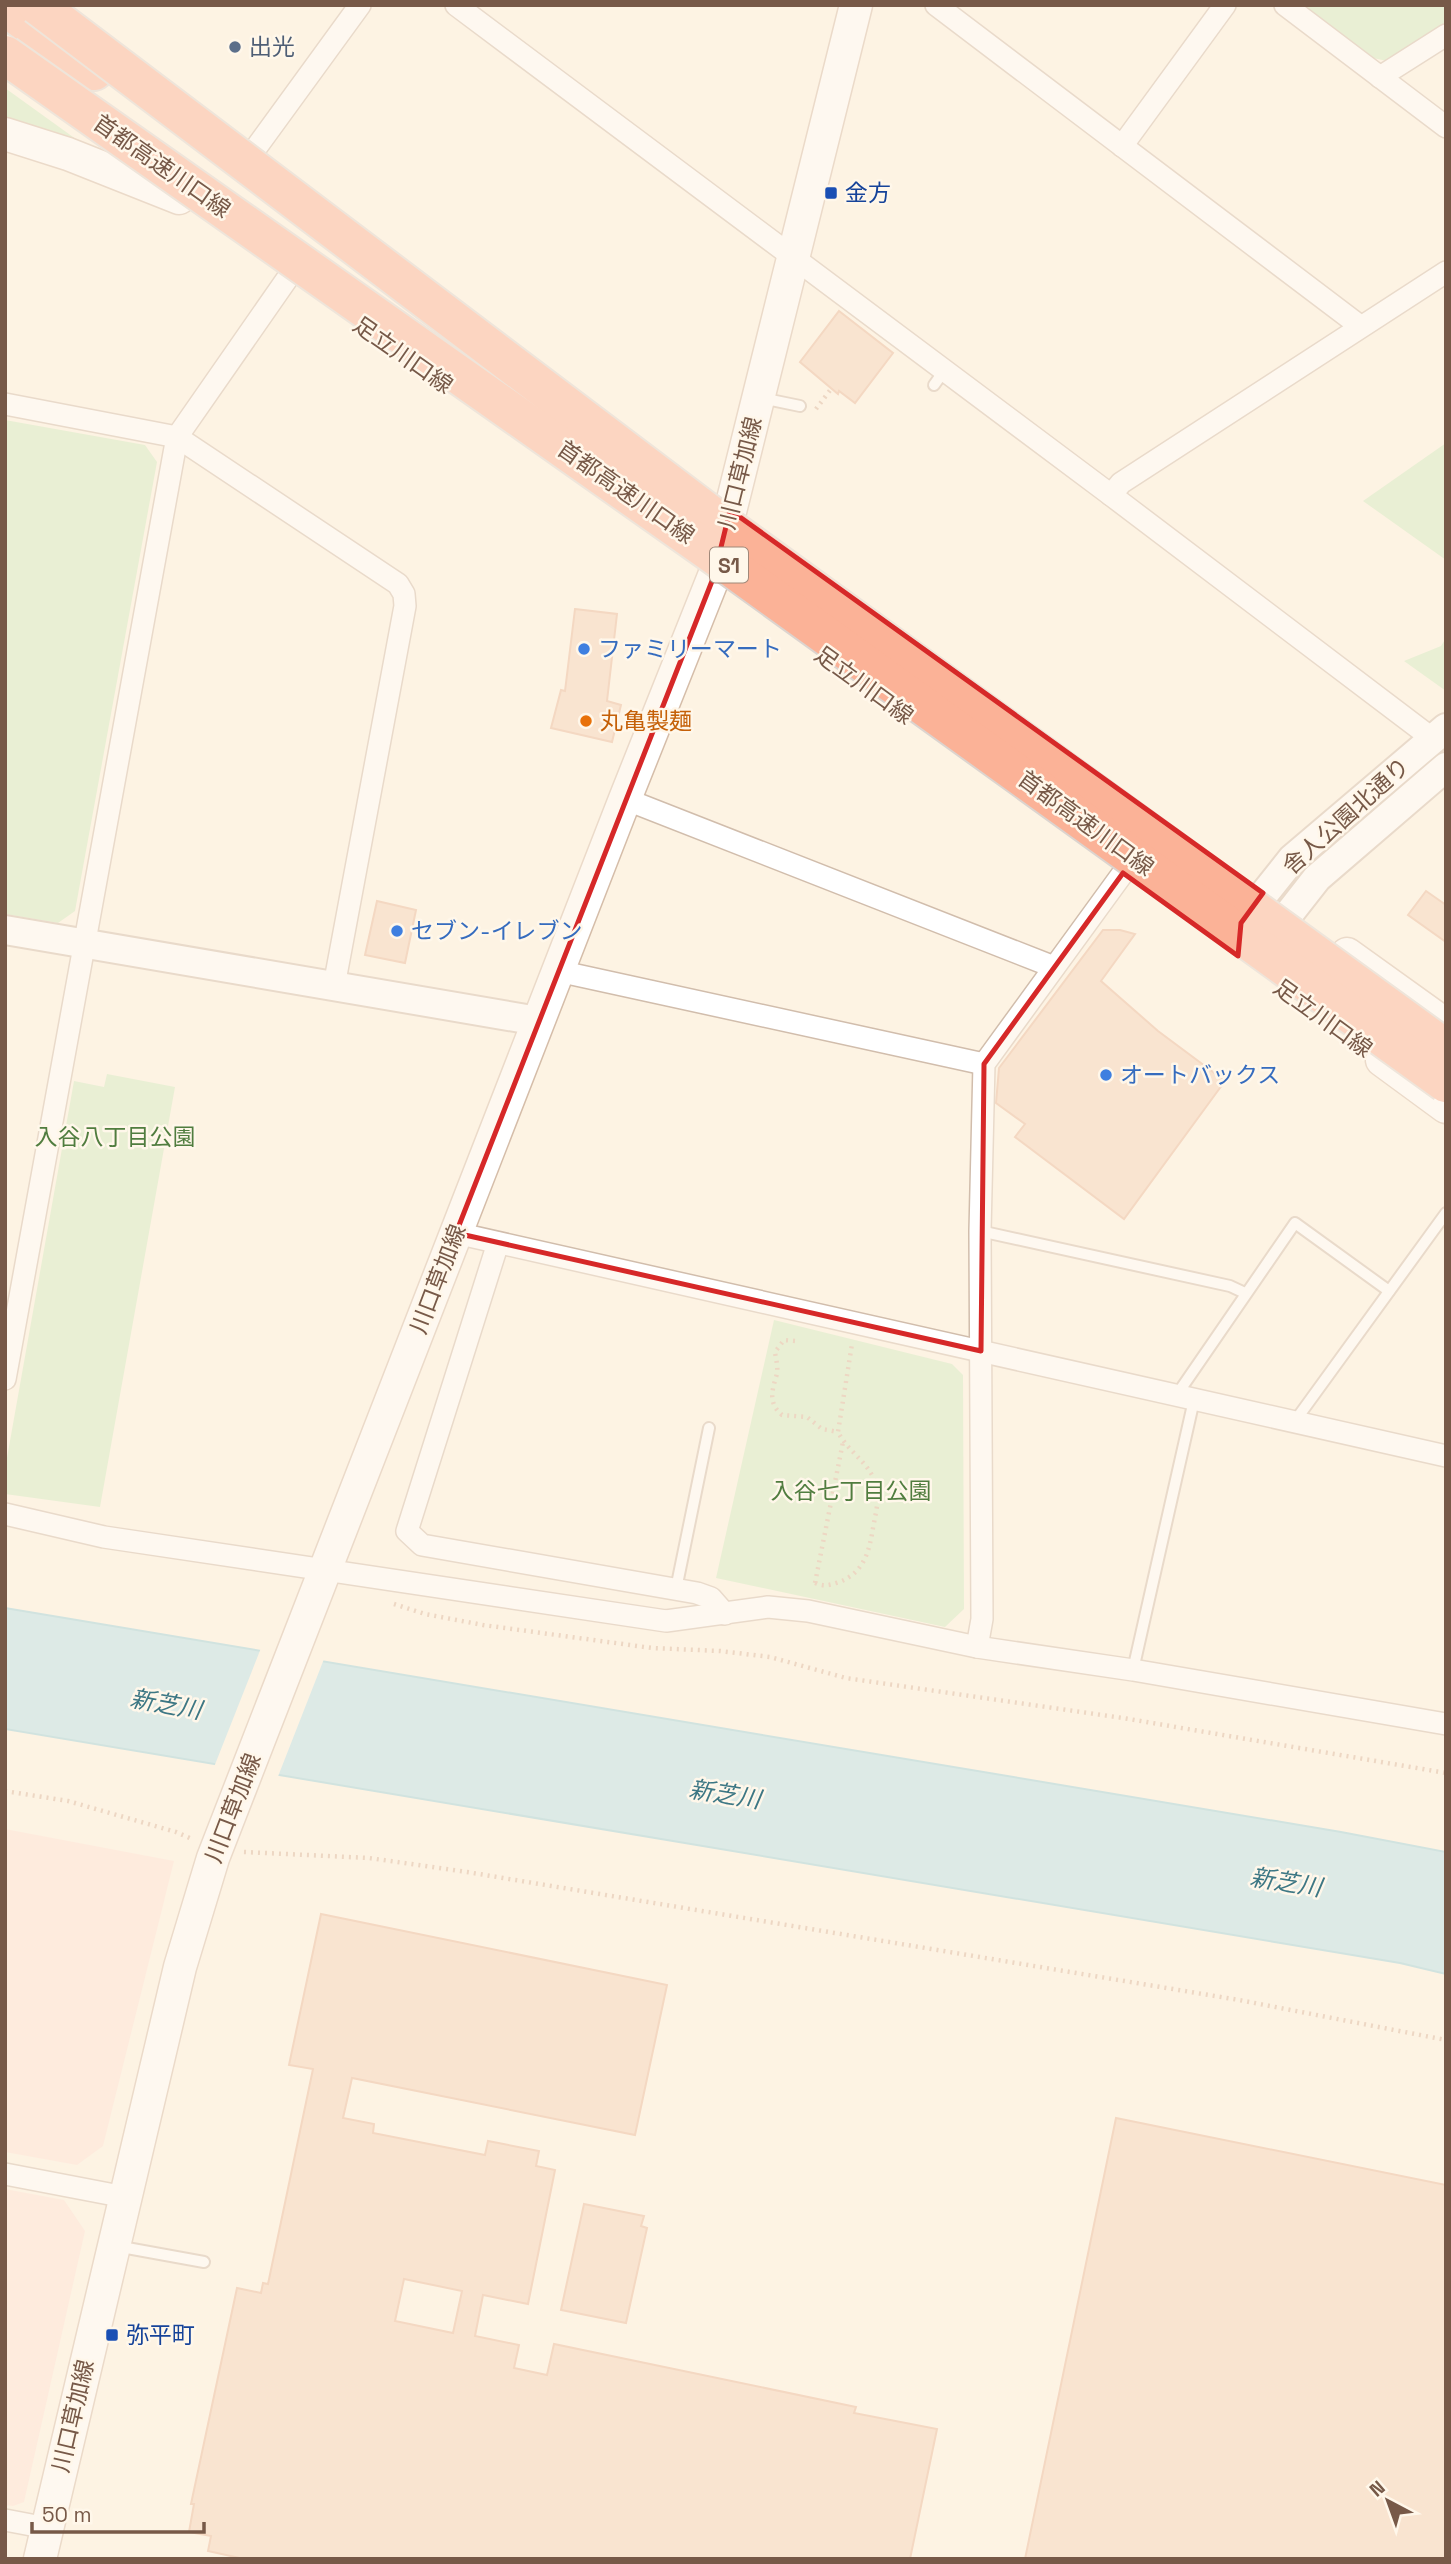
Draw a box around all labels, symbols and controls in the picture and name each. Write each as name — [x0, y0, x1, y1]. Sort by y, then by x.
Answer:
place label: 出光 — [249, 32, 295, 62]
marker: 出光 — [227, 39, 243, 55]
street label: 首都高速川口線 — [87, 108, 237, 224]
place label: 金方 — [845, 178, 891, 208]
marker: 金方 — [823, 185, 839, 201]
street label: 足立川口線 — [347, 310, 459, 400]
street label: 川口草加線 — [712, 414, 768, 532]
street label: 首都高速川口線 — [551, 434, 701, 550]
road number: S1 — [710, 548, 748, 582]
place label: ファミリーマート — [598, 634, 782, 664]
street label: 足立川口線 — [809, 639, 919, 731]
marker: ファミリーマート — [576, 641, 592, 657]
place label: 丸亀製麺 — [600, 706, 692, 736]
marker: 丸亀製麺 — [578, 713, 594, 729]
street label: 舎人公園北通り — [1276, 751, 1416, 881]
street label: 首都高速川口線 — [1012, 764, 1160, 882]
place label: セブン-イレブン — [411, 916, 582, 946]
marker: セブン-イレブン — [389, 923, 405, 939]
street label: 足立川口線 — [1268, 972, 1378, 1064]
place label: オートバックス — [1120, 1060, 1280, 1090]
marker: オートバックス — [1098, 1067, 1114, 1083]
park label: 入谷八丁目公園 — [35, 1122, 196, 1152]
street label: 川口草加線 — [403, 1220, 473, 1338]
park label: 入谷七丁目公園 — [771, 1476, 932, 1506]
water label: 新芝川 — [128, 1682, 207, 1726]
street label: 川口草加線 — [198, 1749, 268, 1867]
water label: 新芝川 — [687, 1773, 766, 1815]
water label: 新芝川 — [1248, 1861, 1327, 1903]
place label: 弥平町 — [126, 2320, 195, 2350]
marker: 弥平町 — [104, 2327, 120, 2343]
street label: 川口草加線 — [45, 2357, 101, 2475]
north arrow — [1353, 2466, 1423, 2536]
text: N — [1364, 2475, 1390, 2502]
scale bar — [32, 2490, 203, 2534]
text: 50 m — [42, 2501, 92, 2528]

